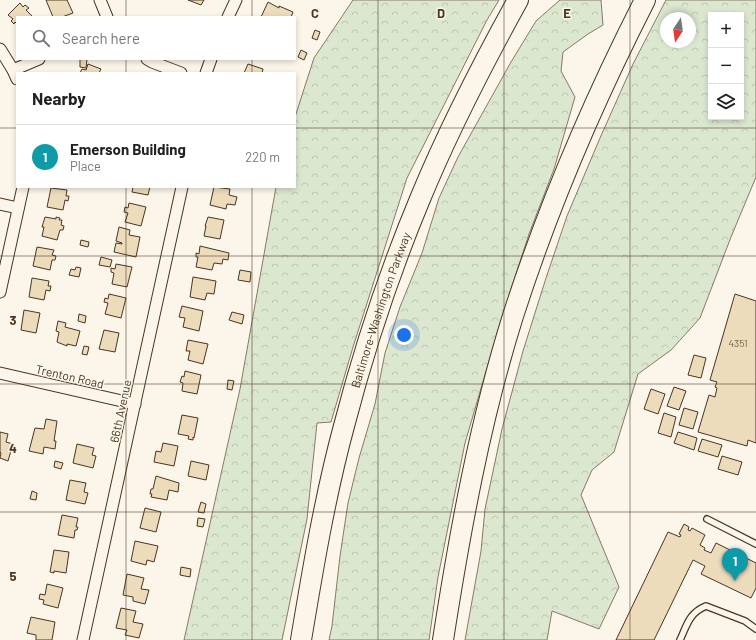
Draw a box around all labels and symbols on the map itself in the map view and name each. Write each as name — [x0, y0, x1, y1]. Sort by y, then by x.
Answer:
text: C — [311, 5, 319, 21]
text: D — [437, 5, 445, 21]
text: E — [563, 5, 571, 21]
north arrow — [660, 12, 696, 48]
street label: Baltimore-Washington Parkway — [348, 230, 413, 389]
text: 3 — [9, 312, 17, 328]
your location — [394, 325, 414, 345]
house number: 4351 — [728, 337, 748, 349]
street label: Trenton Road — [35, 361, 105, 391]
street label: 66th Avenue — [107, 378, 133, 444]
text: 4 — [9, 440, 17, 456]
pin: 1 — [722, 548, 748, 581]
text: 5 — [9, 568, 17, 584]

